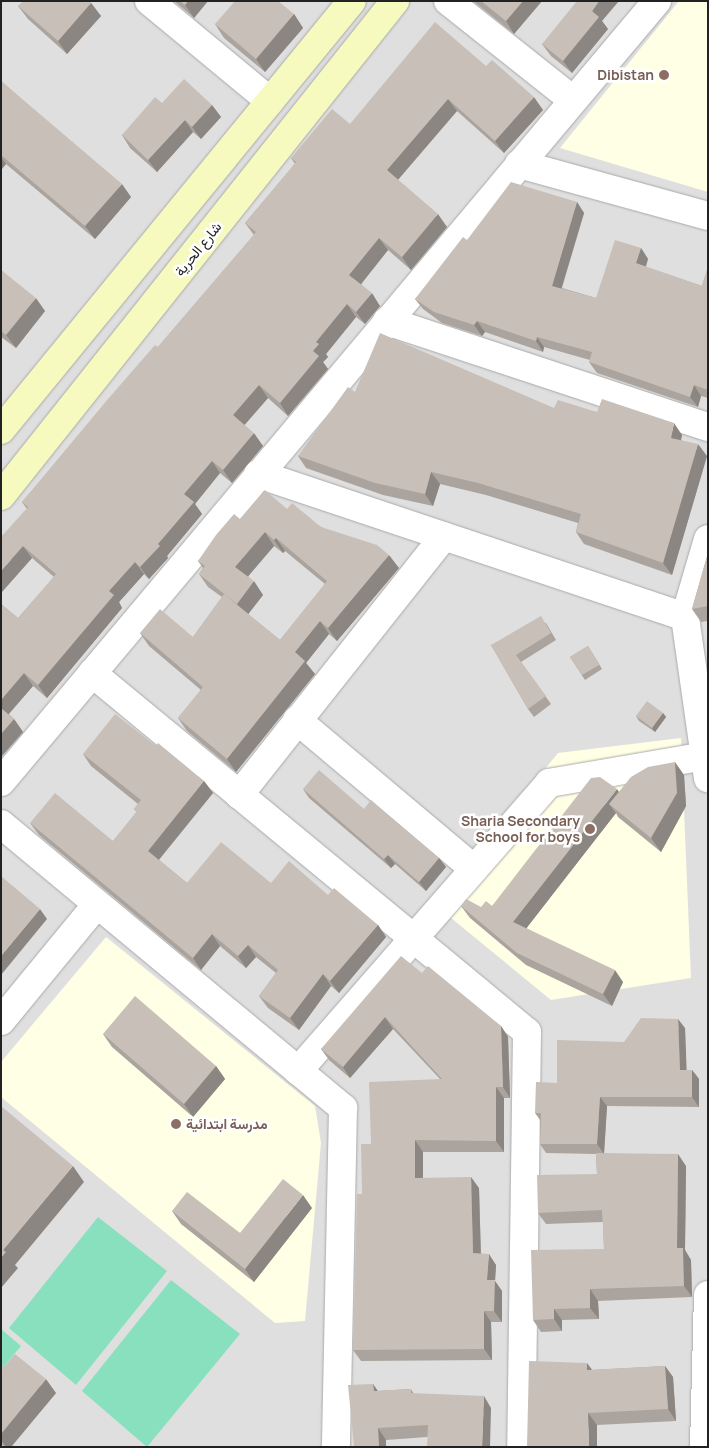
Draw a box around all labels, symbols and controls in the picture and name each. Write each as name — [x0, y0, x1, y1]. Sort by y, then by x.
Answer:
place label: Dibistan — [597, 67, 654, 83]
marker: Dibistan — [658, 69, 670, 81]
street label: شارع الحرية — [171, 219, 225, 279]
place label: Sharia Secondary School for boys — [461, 813, 580, 846]
marker: Sharia Secondary School for boys — [584, 823, 596, 835]
place label: مدرسة ابتدائية — [186, 1116, 268, 1132]
marker: مدرسة ابتدائية — [170, 1118, 182, 1130]

